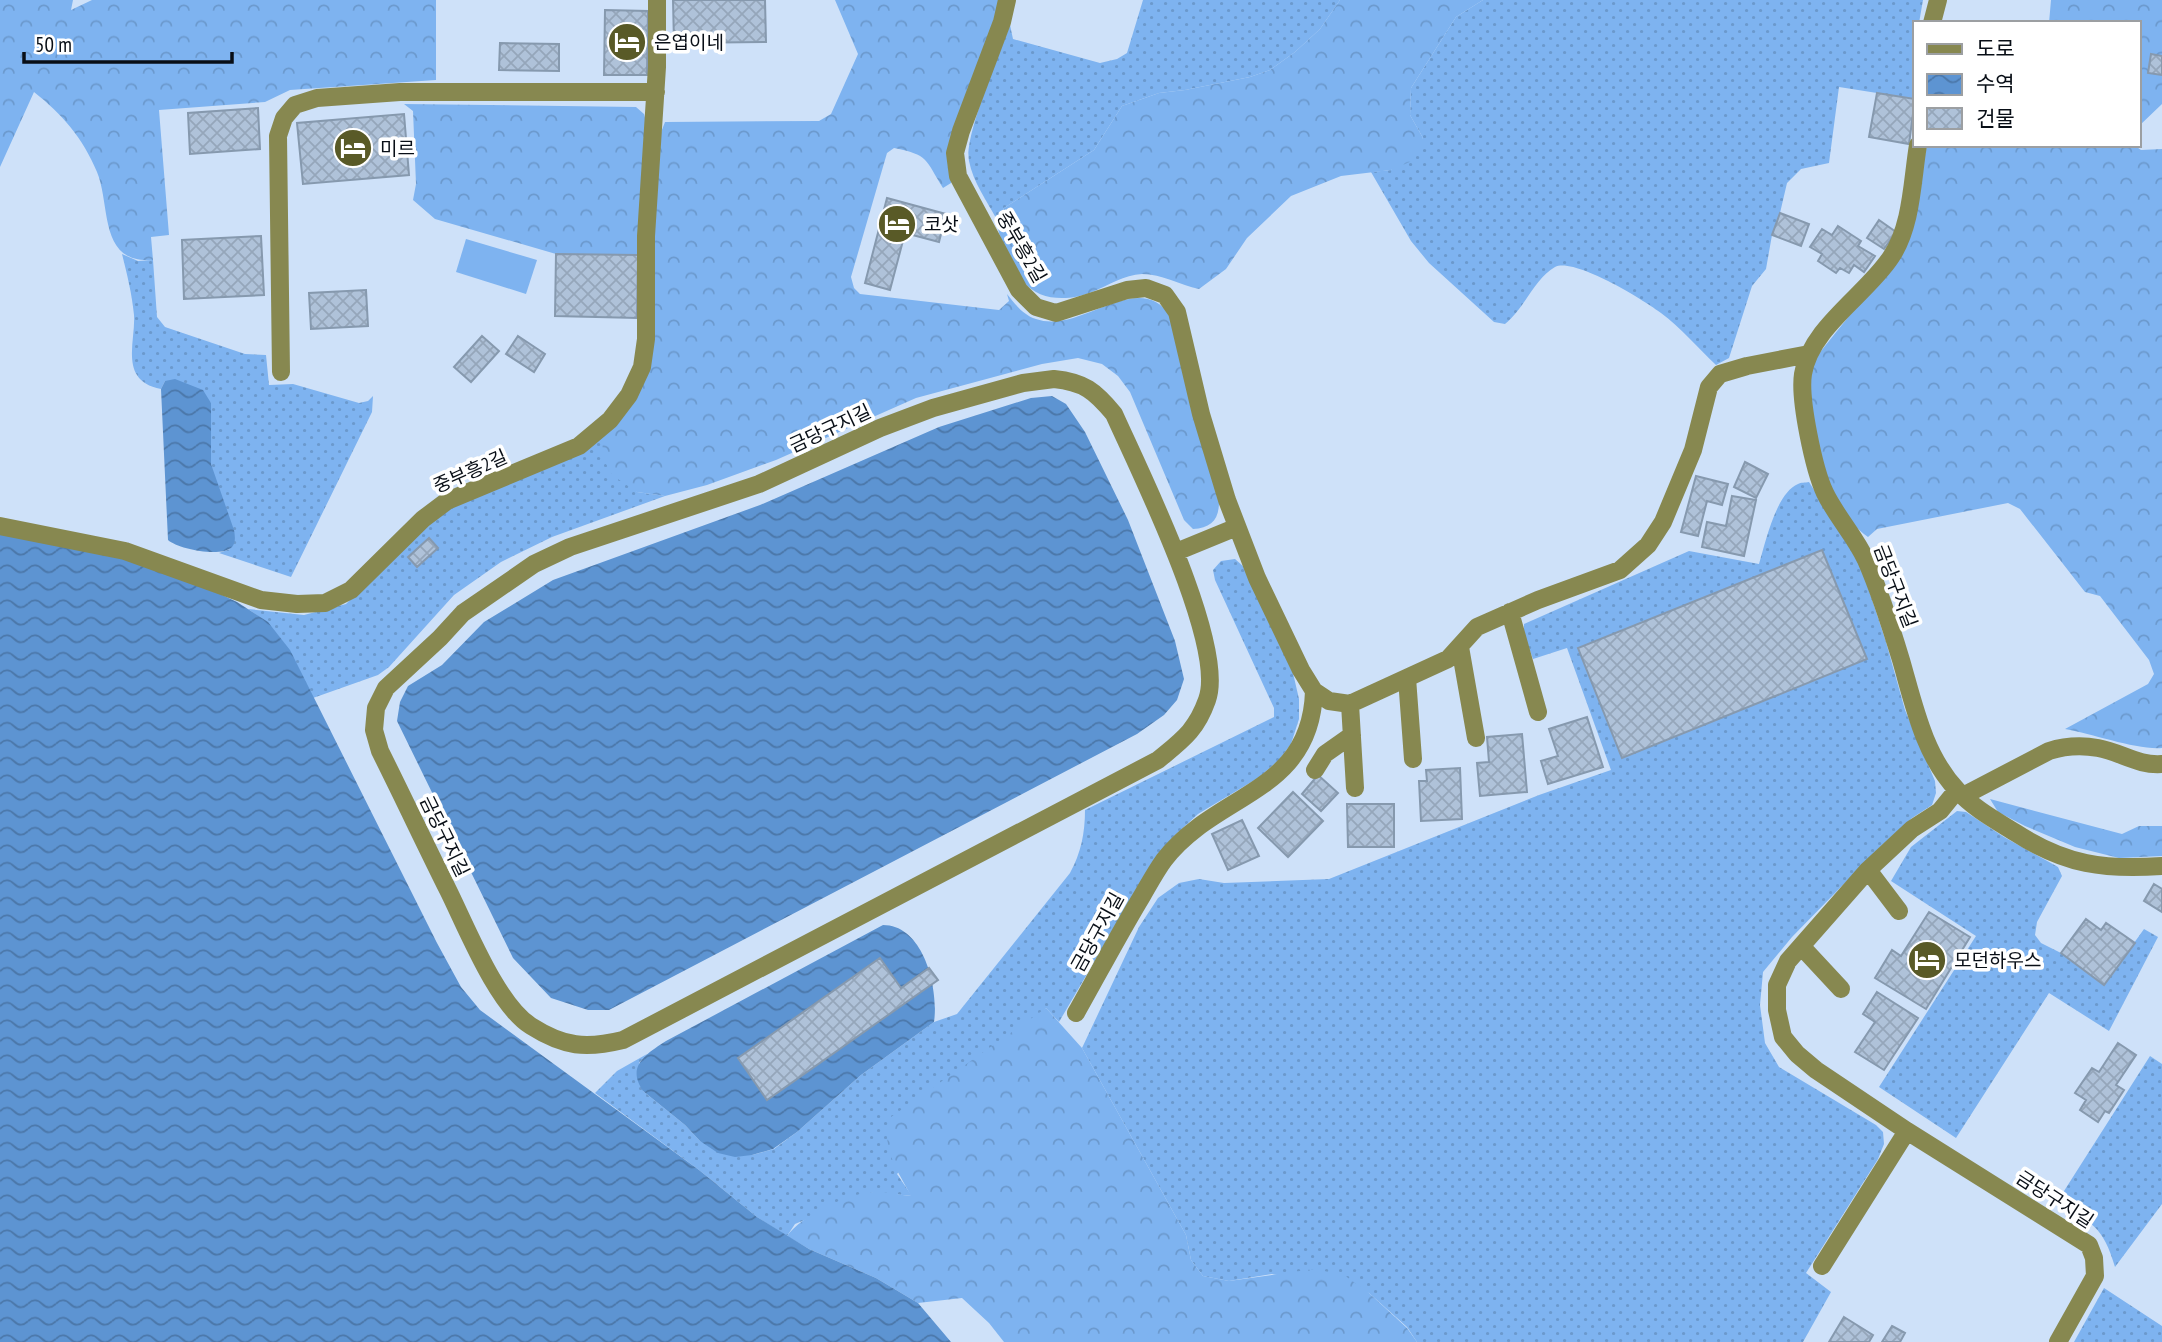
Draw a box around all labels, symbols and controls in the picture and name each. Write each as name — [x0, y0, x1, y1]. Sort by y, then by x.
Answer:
scale bar — [24, 21, 233, 65]
hotel icon: 은엽이네 — [606, 21, 648, 63]
legend — [1913, 21, 2141, 147]
place label: 은엽이네 — [654, 30, 724, 54]
text: 50 m — [35, 31, 72, 58]
text: 도로 — [1976, 35, 2015, 62]
text: 수역 — [1976, 70, 2015, 97]
text: 건물 — [1976, 105, 2015, 132]
hotel icon: 미르 — [332, 127, 374, 169]
place label: 미르 — [380, 136, 415, 160]
hotel icon: 코삿 — [876, 203, 918, 245]
street label: 중부흥2길 — [992, 207, 1052, 287]
place label: 코삿 — [924, 212, 959, 236]
street label: 금당구지길 — [785, 399, 875, 457]
street label: 중부흥2길 — [429, 444, 511, 498]
street label: 금당구지길 — [1869, 541, 1923, 631]
street label: 금당구지길 — [415, 791, 475, 881]
street label: 금당구지길 — [1065, 888, 1129, 976]
hotel icon: 모던하우스 — [1906, 939, 1948, 981]
place label: 모던하우스 — [1954, 948, 2041, 972]
street label: 금당구지길 — [2012, 1165, 2098, 1233]

